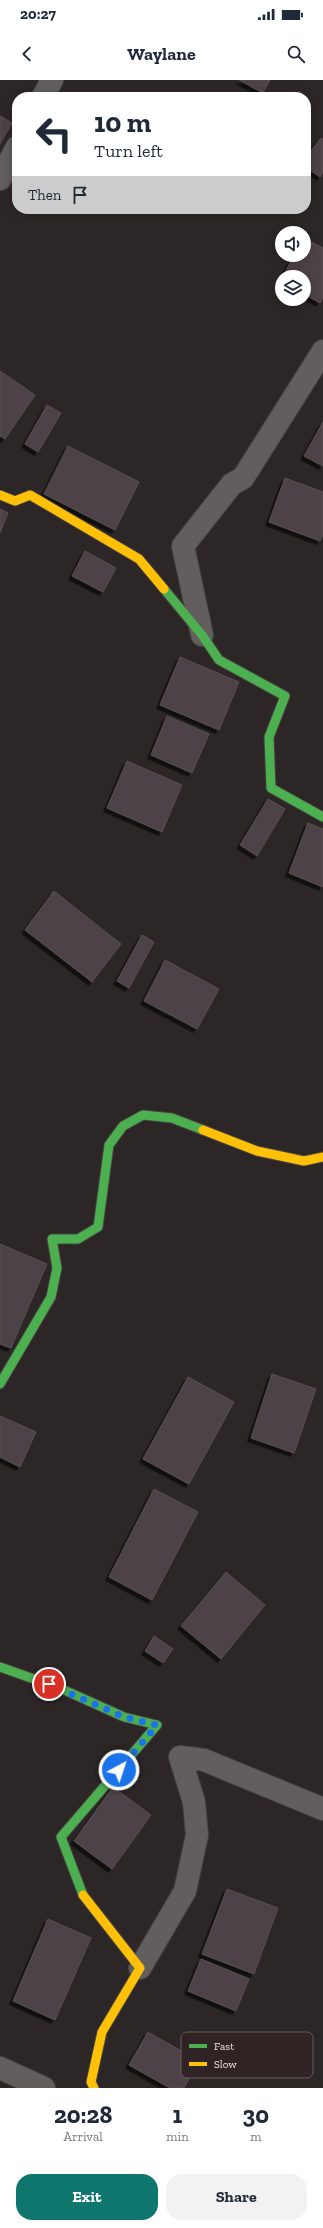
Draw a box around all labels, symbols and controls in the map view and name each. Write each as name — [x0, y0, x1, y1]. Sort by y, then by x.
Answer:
text: 20:27 — [20, 5, 56, 23]
icon: back — [16, 43, 38, 65]
text: Waylane — [127, 43, 196, 65]
icon: search — [285, 43, 307, 65]
text: 10 m — [94, 106, 151, 139]
icon: left — [28, 108, 80, 160]
text: Turn left — [94, 140, 163, 162]
icon: arrive — [69, 184, 91, 206]
text: Then — [28, 186, 61, 204]
map controls — [275, 226, 311, 306]
button: sound — [275, 226, 311, 262]
button: layers — [275, 270, 311, 306]
pin — [32, 1667, 66, 1701]
icon: arrive — [38, 1673, 60, 1695]
position arrow — [98, 1749, 140, 1791]
legend — [181, 2032, 313, 2078]
text: Fast — [214, 2040, 235, 2053]
text: Slow — [214, 2058, 237, 2071]
text: 20:28 — [54, 2100, 112, 2129]
text: 1 — [173, 2100, 182, 2129]
text: 30 — [242, 2100, 269, 2129]
text: Arrival — [64, 2129, 103, 2144]
text: min — [166, 2129, 189, 2144]
text: m — [250, 2129, 261, 2144]
button: Exit — [16, 2174, 158, 2220]
button: Share — [166, 2174, 307, 2220]

